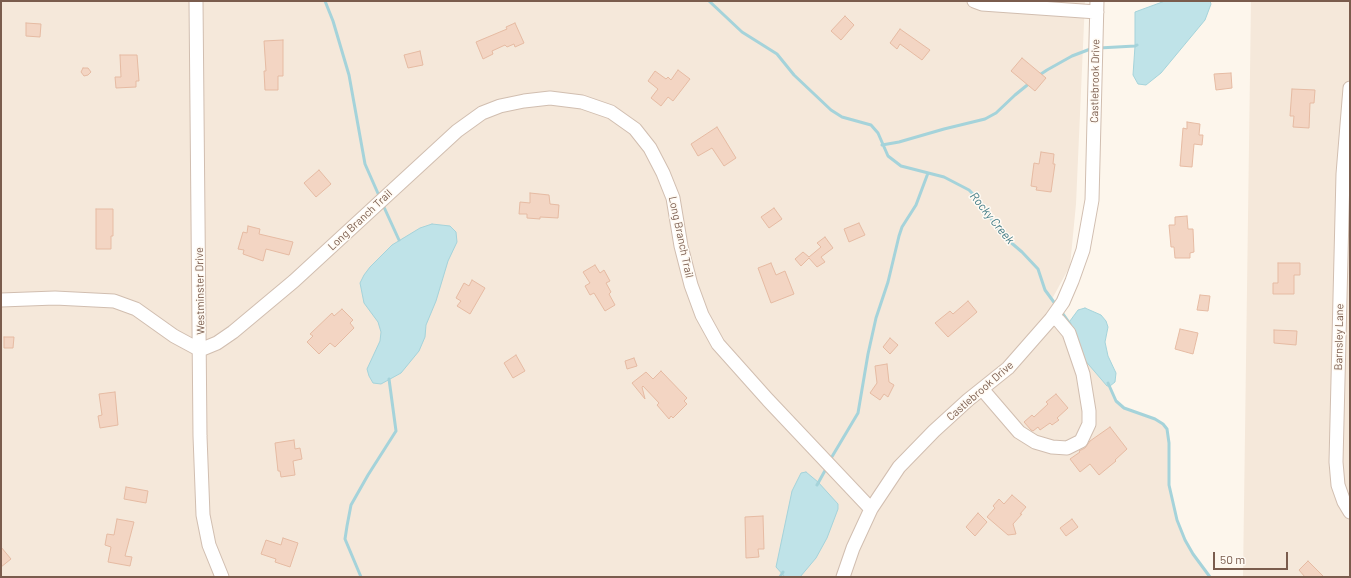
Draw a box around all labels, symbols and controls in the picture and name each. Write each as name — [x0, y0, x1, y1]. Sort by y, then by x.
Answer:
street label: Castlebrook Drive — [1088, 39, 1102, 123]
street label: Long Branch Trail — [325, 187, 395, 253]
water label: Rocky Creek — [967, 189, 1017, 247]
street label: Long Branch Trail — [666, 195, 696, 279]
street label: Westminster Drive — [193, 247, 207, 335]
street label: Barnsley Lane — [1332, 303, 1346, 371]
street label: Castlebrook Drive — [944, 358, 1016, 424]
scale bar — [1215, 544, 1290, 570]
text: 50 m — [1220, 552, 1245, 566]

